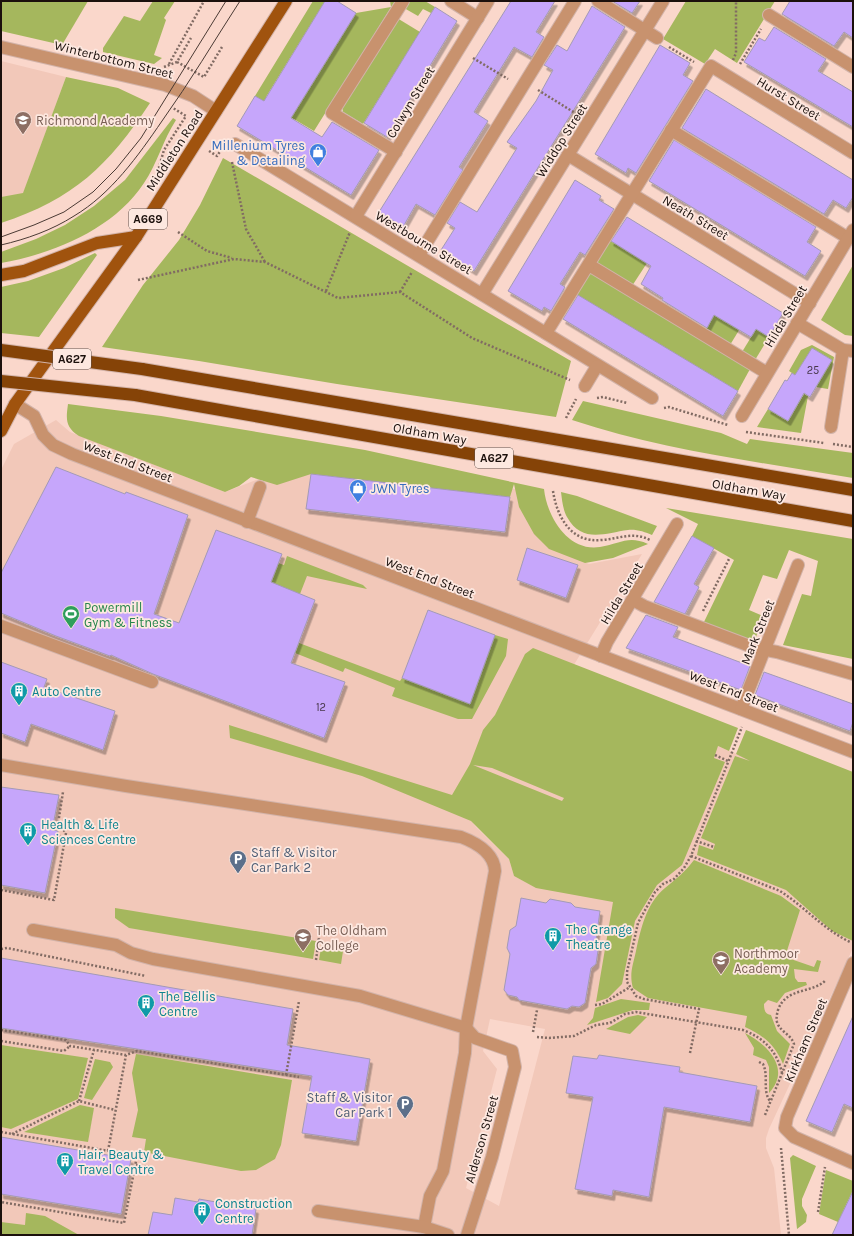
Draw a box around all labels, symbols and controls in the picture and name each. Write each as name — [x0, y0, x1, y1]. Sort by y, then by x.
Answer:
street label: Winterbottom Street — [53, 37, 175, 82]
street label: Colwyn Street — [383, 64, 438, 141]
street label: Hurst Street — [754, 74, 823, 123]
street label: Widdop Street — [533, 100, 590, 180]
street label: Middleton Road — [143, 107, 206, 194]
school or university icon: Richmond Academy — [13, 110, 33, 135]
place label: Richmond Academy — [36, 113, 154, 128]
place label: Millenium Tyres & Detailing — [212, 138, 306, 168]
shop icon: Millenium Tyres & Detailing — [308, 142, 328, 167]
street label: Neath Street — [660, 192, 732, 243]
street label: Westbourne Street — [373, 208, 475, 277]
road number: A669 — [129, 209, 167, 229]
street label: Hilda Street — [761, 282, 810, 350]
road number: A627 — [53, 349, 91, 369]
house number: 25 — [807, 364, 819, 377]
street label: Oldham Way — [392, 420, 468, 447]
street label: West End Street — [81, 438, 175, 485]
road number: A627 — [475, 448, 513, 468]
street label: Oldham Way — [711, 476, 787, 503]
shop icon: JWN Tyres — [348, 478, 368, 503]
place label: JWN Tyres — [371, 481, 430, 496]
street label: West End Street — [383, 554, 477, 601]
street label: Hilda Street — [597, 559, 646, 627]
street label: Mark Street — [738, 597, 777, 667]
place label: Powermill Gym & Fitness — [84, 600, 173, 630]
sports icon: Powermill Gym & Fitness — [61, 604, 81, 629]
street label: West End Street — [687, 668, 781, 715]
building icon: Auto Centre — [9, 681, 29, 706]
place label: Auto Centre — [32, 684, 101, 699]
house number: 12 — [316, 701, 326, 714]
place label: Health & Life Sciences Centre — [41, 817, 136, 847]
building icon: Health & Life Sciences Centre — [18, 821, 38, 846]
place label: Staff & Visitor Car Park 2 — [251, 845, 337, 875]
parking icon: Staff & Visitor Car Park 2 — [228, 849, 248, 874]
place label: The Grange Theatre — [566, 922, 633, 952]
place label: The Oldham College — [316, 923, 387, 953]
building icon: The Grange Theatre — [543, 926, 563, 951]
school or university icon: The Oldham College — [293, 927, 313, 952]
place label: Northmoor Academy — [734, 946, 799, 976]
school or university icon: Northmoor Academy — [711, 950, 731, 975]
place label: The Bellis Centre — [159, 989, 216, 1019]
building icon: The Bellis Centre — [136, 993, 156, 1018]
street label: Kirkham Street — [781, 996, 830, 1084]
place label: Staff & Visitor Car Park 1 — [307, 1090, 392, 1120]
street label: Alderson Street — [462, 1093, 501, 1185]
parking icon: Staff & Visitor Car Park 1 — [395, 1094, 415, 1119]
place label: Hair, Beauty & Travel Centre — [78, 1147, 164, 1177]
building icon: Hair, Beauty & Travel Centre — [55, 1151, 75, 1176]
place label: Construction Centre — [215, 1196, 293, 1226]
building icon: Construction Centre — [192, 1200, 212, 1225]

